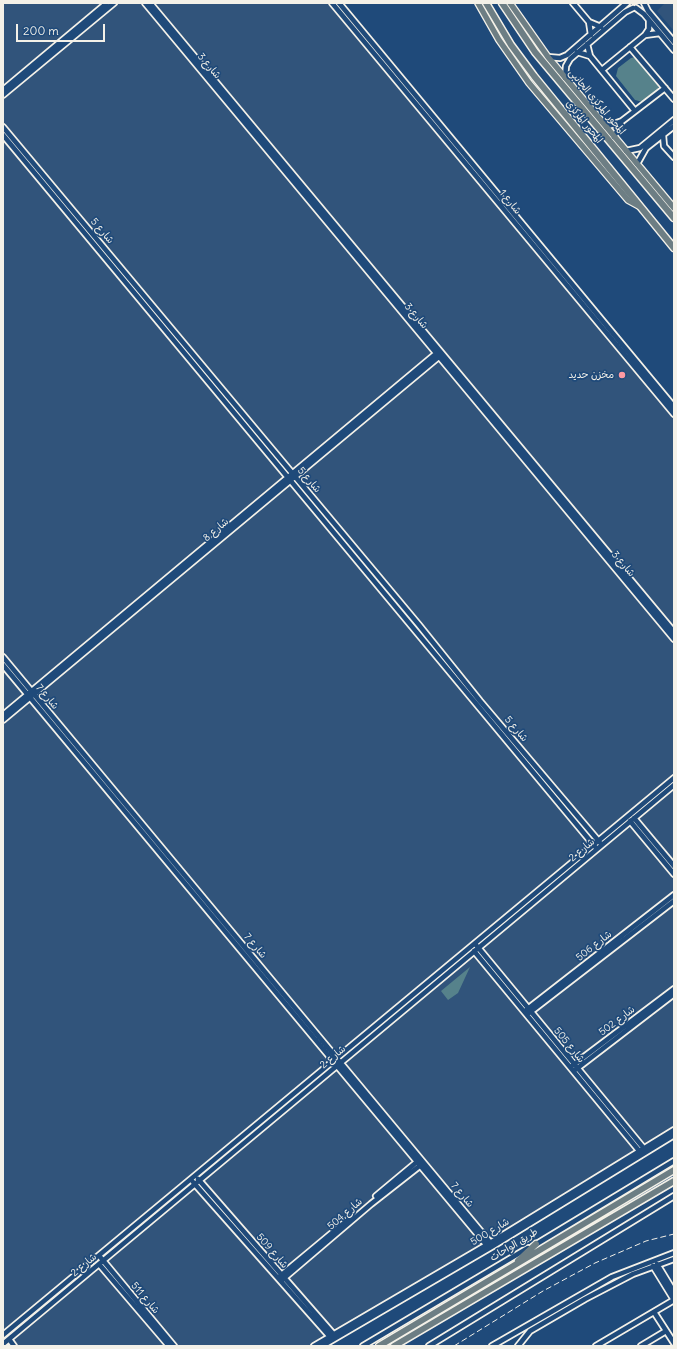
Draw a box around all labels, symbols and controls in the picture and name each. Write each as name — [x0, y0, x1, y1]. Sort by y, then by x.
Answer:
scale bar — [18, 16, 107, 42]
text: 200 m — [23, 23, 59, 38]
street label: شارع 3 — [195, 51, 223, 81]
street label: المحور المركزى الجانبى — [566, 67, 628, 137]
street label: المحور المركزى — [563, 98, 605, 146]
street label: شارع 1 — [497, 187, 523, 217]
street label: شارع 5 — [88, 216, 116, 246]
street label: شارع 3 — [402, 301, 430, 331]
place label: مخزن حديد — [569, 369, 614, 381]
marker: مخزن حديد — [617, 370, 627, 380]
street label: شارع 5 — [295, 465, 323, 495]
street label: شارع 8 — [201, 516, 231, 544]
street label: شارع 3 — [609, 549, 637, 579]
street label: شارع 7 — [33, 682, 61, 712]
street label: شارع 5 — [502, 714, 530, 744]
street label: شارع 2 — [567, 836, 597, 864]
street label: شارع 506 — [574, 928, 614, 964]
street label: شارع 7 — [241, 931, 269, 961]
street label: شارع 502 — [597, 1004, 637, 1038]
street label: شارع 505 — [551, 1025, 587, 1065]
street label: شارع 2 — [318, 1043, 348, 1071]
street label: شارع 7 — [448, 1180, 476, 1210]
street label: شارع 504 — [325, 1196, 365, 1232]
street label: شارع 500 — [469, 1216, 511, 1248]
street label: طريق الواحات — [488, 1226, 540, 1264]
street label: شارع 509 — [254, 1231, 290, 1271]
street label: شارع 2 — [69, 1251, 99, 1279]
street label: شارع 511 — [128, 1280, 162, 1316]

